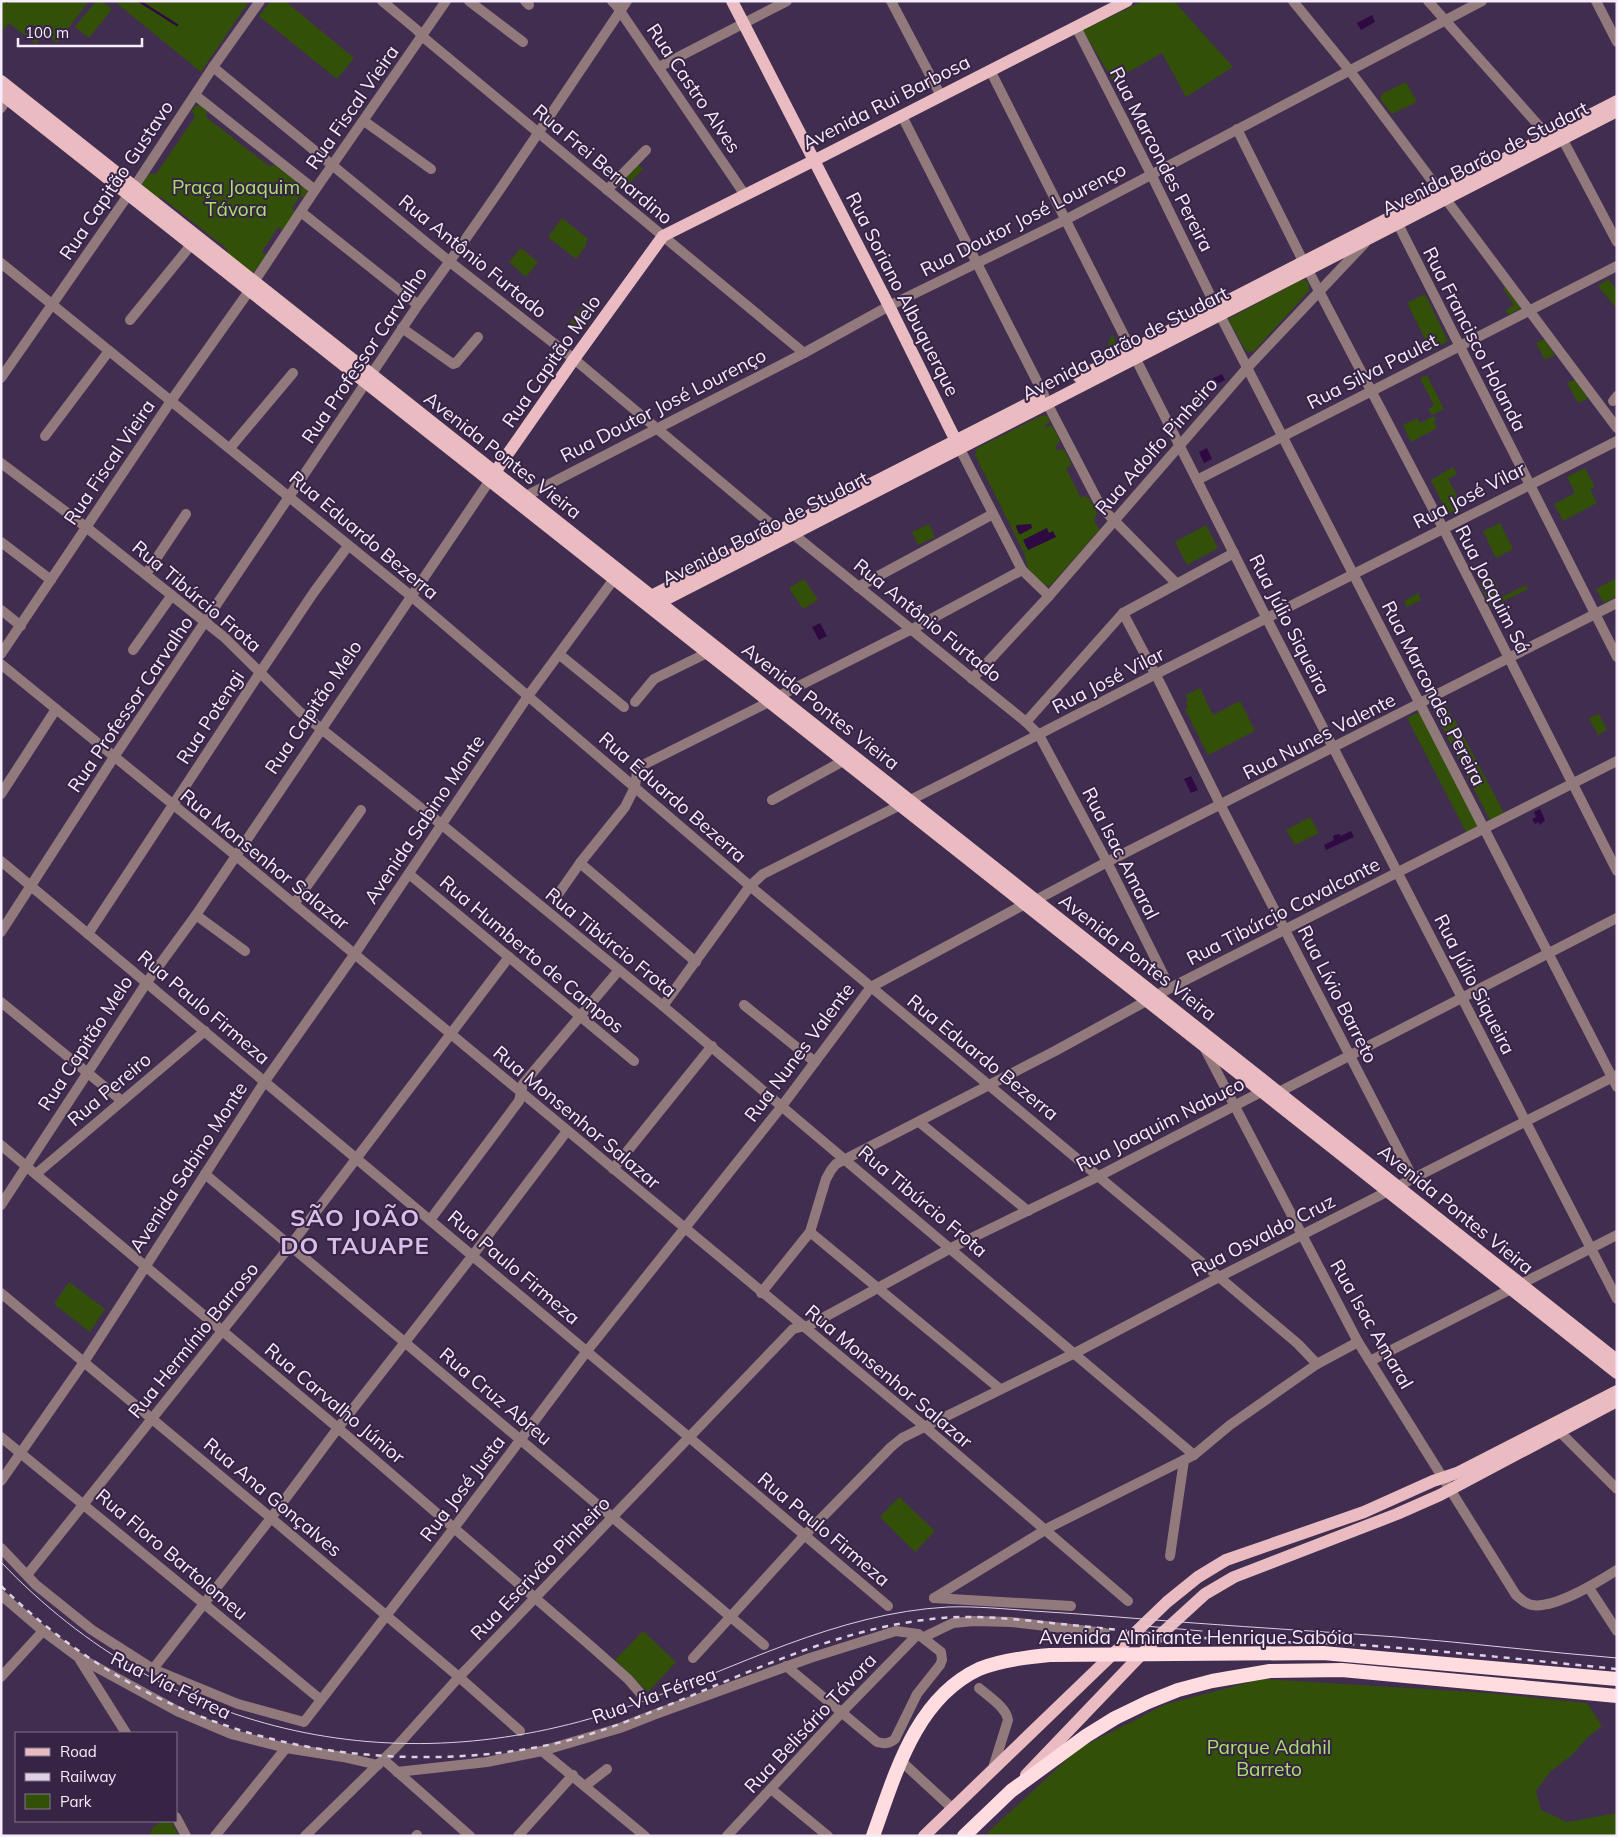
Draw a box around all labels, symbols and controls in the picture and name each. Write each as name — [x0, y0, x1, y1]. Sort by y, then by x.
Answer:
scale bar — [18, 15, 141, 47]
street label: Rua Castro Alves — [642, 19, 746, 157]
text: 100 m — [25, 23, 69, 42]
street label: Rua Fiscal Vieira — [300, 40, 404, 174]
street label: Avenida Rui Barbosa — [798, 49, 974, 155]
street label: Rua Marcondes Pereira — [1105, 62, 1219, 256]
street label: Avenida Barão de Studart — [1378, 95, 1593, 221]
street label: Rua Capitão Gustavo — [54, 96, 178, 264]
street label: Rua Frei Bernardino — [528, 99, 678, 229]
street label: Rua Doutor José Lourenço — [916, 157, 1130, 281]
park label: Praça Joaquim Távora — [172, 175, 300, 221]
street label: Rua Soriano Albuquerque — [841, 188, 965, 400]
street label: Rua Antônio Furtado — [394, 189, 552, 323]
street label: Rua Francisco Holanda — [1418, 243, 1532, 435]
street label: Rua Professor Carvalho — [296, 262, 432, 448]
street label: Avenida Barão de Studart — [1018, 280, 1233, 406]
street label: Rua Capitão Melo — [496, 290, 606, 432]
street label: Rua Silva Paulet — [1303, 328, 1442, 414]
street label: Rua Doutor José Lourenço — [556, 343, 770, 467]
street label: Rua Adolfo Pinheiro — [1090, 372, 1222, 520]
street label: Avenida Pontes Vieira — [419, 386, 587, 524]
street label: Rua Fiscal Vieira — [58, 395, 160, 529]
street label: Rua José Vilar — [1409, 456, 1529, 534]
street label: Avenida Barão de Studart — [658, 465, 873, 591]
street label: Rua Eduardo Bezerra — [284, 466, 444, 604]
street label: Rua Joaquim Sá — [1450, 521, 1536, 657]
street label: Rua Tibúrcio Frota — [127, 535, 267, 657]
street label: Rua Júlio Siqueira — [1244, 550, 1336, 698]
street label: Rua Antônio Furtado — [849, 553, 1007, 687]
street label: Rua Marcondes Pereira — [1377, 596, 1491, 790]
street label: Rua Professor Carvalho — [62, 611, 198, 797]
street label: Rua Capitão Melo — [259, 635, 367, 779]
street label: Avenida Pontes Vieira — [737, 637, 905, 775]
street label: Rua José Vilar — [1048, 641, 1168, 719]
street label: Rua Potengi — [171, 666, 249, 768]
street label: Rua Nunes Valente — [1239, 687, 1399, 785]
street label: Rua Eduardo Bezerra — [594, 726, 752, 868]
street label: Avenida Sabino Monte — [359, 730, 489, 908]
street label: Rua Monsenhor Salazar — [176, 783, 355, 935]
street label: Rua Isac Amaral — [1077, 783, 1165, 923]
street label: Rua Tibúrcio Cavalcante — [1182, 852, 1384, 970]
street label: Rua Humberto de Campos — [435, 870, 629, 1038]
street label: Rua Tibúrcio Frota — [541, 882, 681, 1002]
street label: Avenida Pontes Vieira — [1054, 888, 1222, 1026]
street label: Rua Júlio Siqueira — [1429, 910, 1521, 1058]
street label: Rua Lívio Barreto — [1293, 921, 1383, 1067]
street label: Rua Paulo Firmeza — [133, 945, 275, 1069]
street label: Rua Capitão Melo — [32, 971, 138, 1115]
street label: Rua Nunes Valente — [739, 978, 859, 1126]
street label: Rua Eduardo Bezerra — [903, 989, 1063, 1125]
street label: Rua Monsenhor Salazar — [489, 1040, 665, 1194]
street label: Rua Pereiro — [62, 1047, 156, 1131]
street label: Rua Joaquim Nabuco — [1072, 1071, 1248, 1177]
street label: Avenida Sabino Monte — [124, 1077, 252, 1257]
street label: Avenida Pontes Vieira — [1373, 1139, 1539, 1279]
street label: Rua Tibúrcio Frota — [853, 1140, 993, 1262]
street label: Rua Osvaldo Cruz — [1187, 1188, 1339, 1282]
district label: SÃO JOÃO DO TAUAPE — [280, 1202, 430, 1260]
street label: Rua Paulo Firmeza — [443, 1205, 585, 1329]
street label: Rua Isac Amaral — [1325, 1255, 1419, 1393]
street label: Rua Hermínio Barroso — [123, 1257, 263, 1423]
street label: Rua Monsenhor Salazar — [801, 1299, 977, 1453]
street label: Rua Carvalho Júnior — [260, 1337, 410, 1469]
street label: Rua Cruz Abreu — [435, 1342, 557, 1450]
street label: Rua José Justa — [414, 1430, 510, 1546]
street label: Rua Ana Gonçalves — [199, 1432, 347, 1562]
street label: Rua Paulo Firmeza — [753, 1467, 895, 1591]
street label: Rua Floro Bartolomeu — [91, 1483, 253, 1625]
street label: Rua Escrivão Pinheiro — [465, 1491, 615, 1645]
street label: Avenida Almirante Henrique Sabóia — [1039, 1625, 1353, 1649]
street label: Rua Via Férrea — [107, 1646, 235, 1724]
street label: Rua Belisário Távora — [739, 1648, 881, 1798]
street label: Rua Via Férrea — [588, 1661, 720, 1729]
legend — [15, 1732, 178, 1822]
park label: Parque Adahil Barreto — [1207, 1735, 1331, 1781]
text: Road — [60, 1742, 97, 1761]
text: Railway — [60, 1767, 116, 1786]
text: Park — [60, 1792, 92, 1811]

